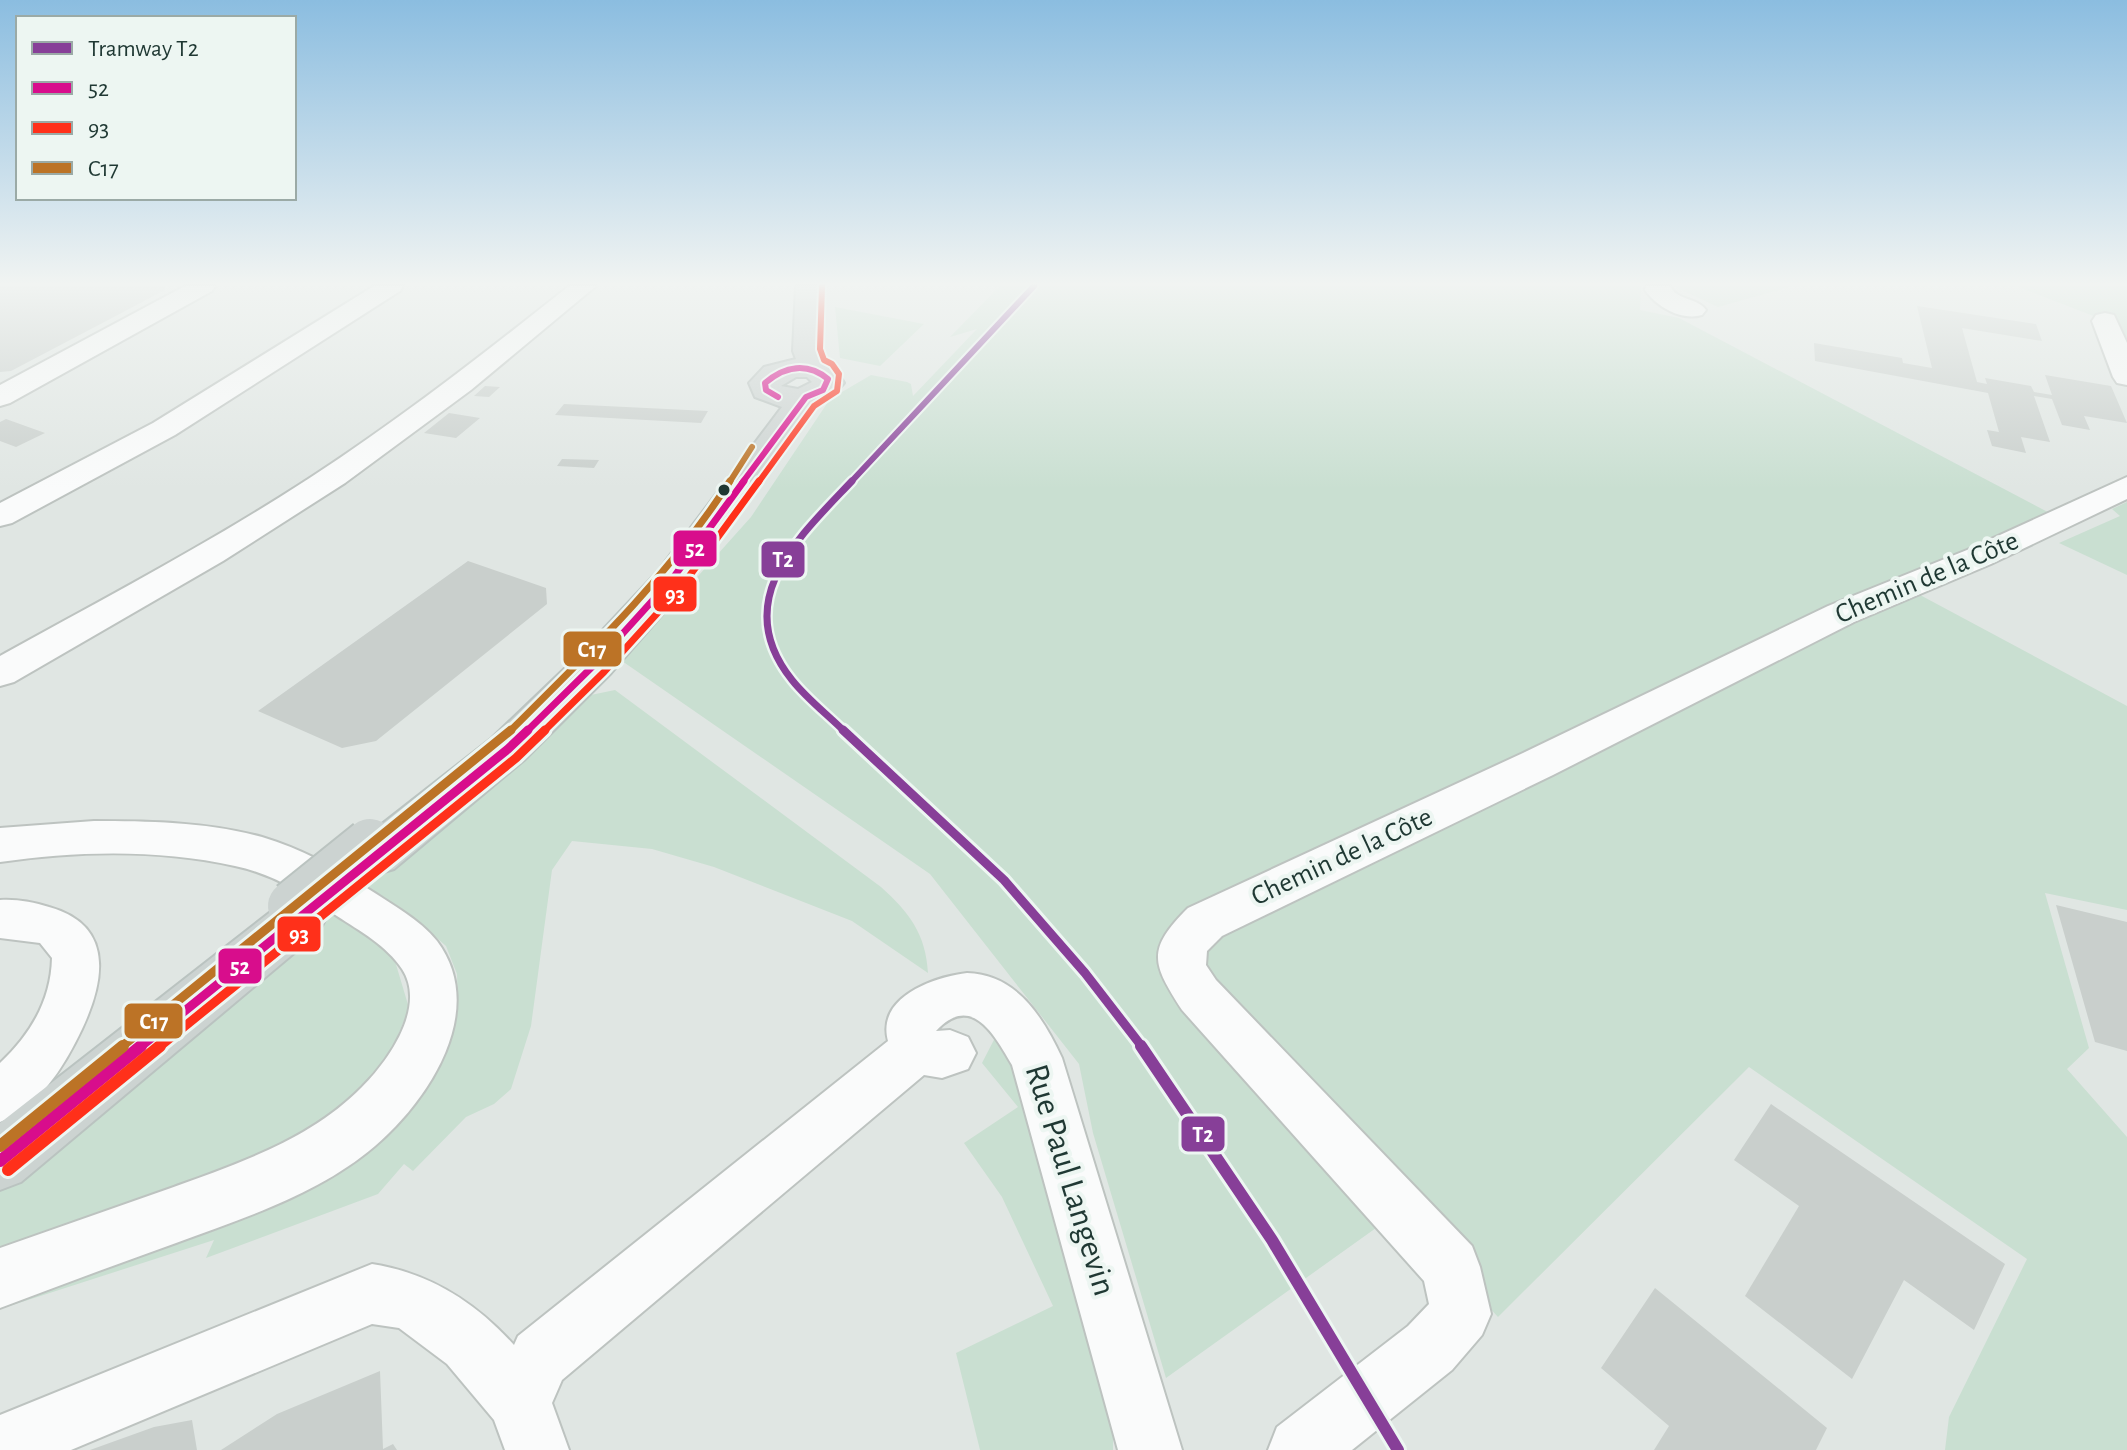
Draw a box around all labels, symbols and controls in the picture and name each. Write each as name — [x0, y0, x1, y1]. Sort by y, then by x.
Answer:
legend — [16, 16, 296, 200]
text: Tramway T2 — [88, 37, 199, 61]
text: 52 — [88, 77, 109, 101]
text: 93 — [88, 117, 109, 141]
text: C17 — [88, 157, 119, 181]
unlabelled marker — [716, 482, 732, 498]
street label: Chemin de la Côte — [1831, 527, 2023, 629]
line badge: 52 — [672, 529, 718, 568]
text: 52 — [685, 538, 705, 560]
line badge: T2 — [760, 540, 806, 579]
text: T2 — [772, 549, 794, 571]
line badge: 93 — [652, 575, 698, 613]
text: 93 — [665, 584, 685, 606]
line badge: C17 — [562, 630, 623, 668]
text: C17 — [578, 639, 606, 661]
street label: Chemin de la Côte — [1247, 803, 1437, 911]
line badge: 93 — [276, 915, 322, 953]
text: 93 — [289, 924, 309, 946]
line badge: 52 — [217, 947, 263, 985]
text: 52 — [230, 956, 250, 978]
line badge: C17 — [123, 1002, 184, 1040]
text: C17 — [140, 1011, 168, 1033]
street label: Rue Paul Langevin — [1019, 1060, 1121, 1300]
line badge: T2 — [1180, 1115, 1226, 1153]
text: T2 — [1192, 1124, 1214, 1146]

